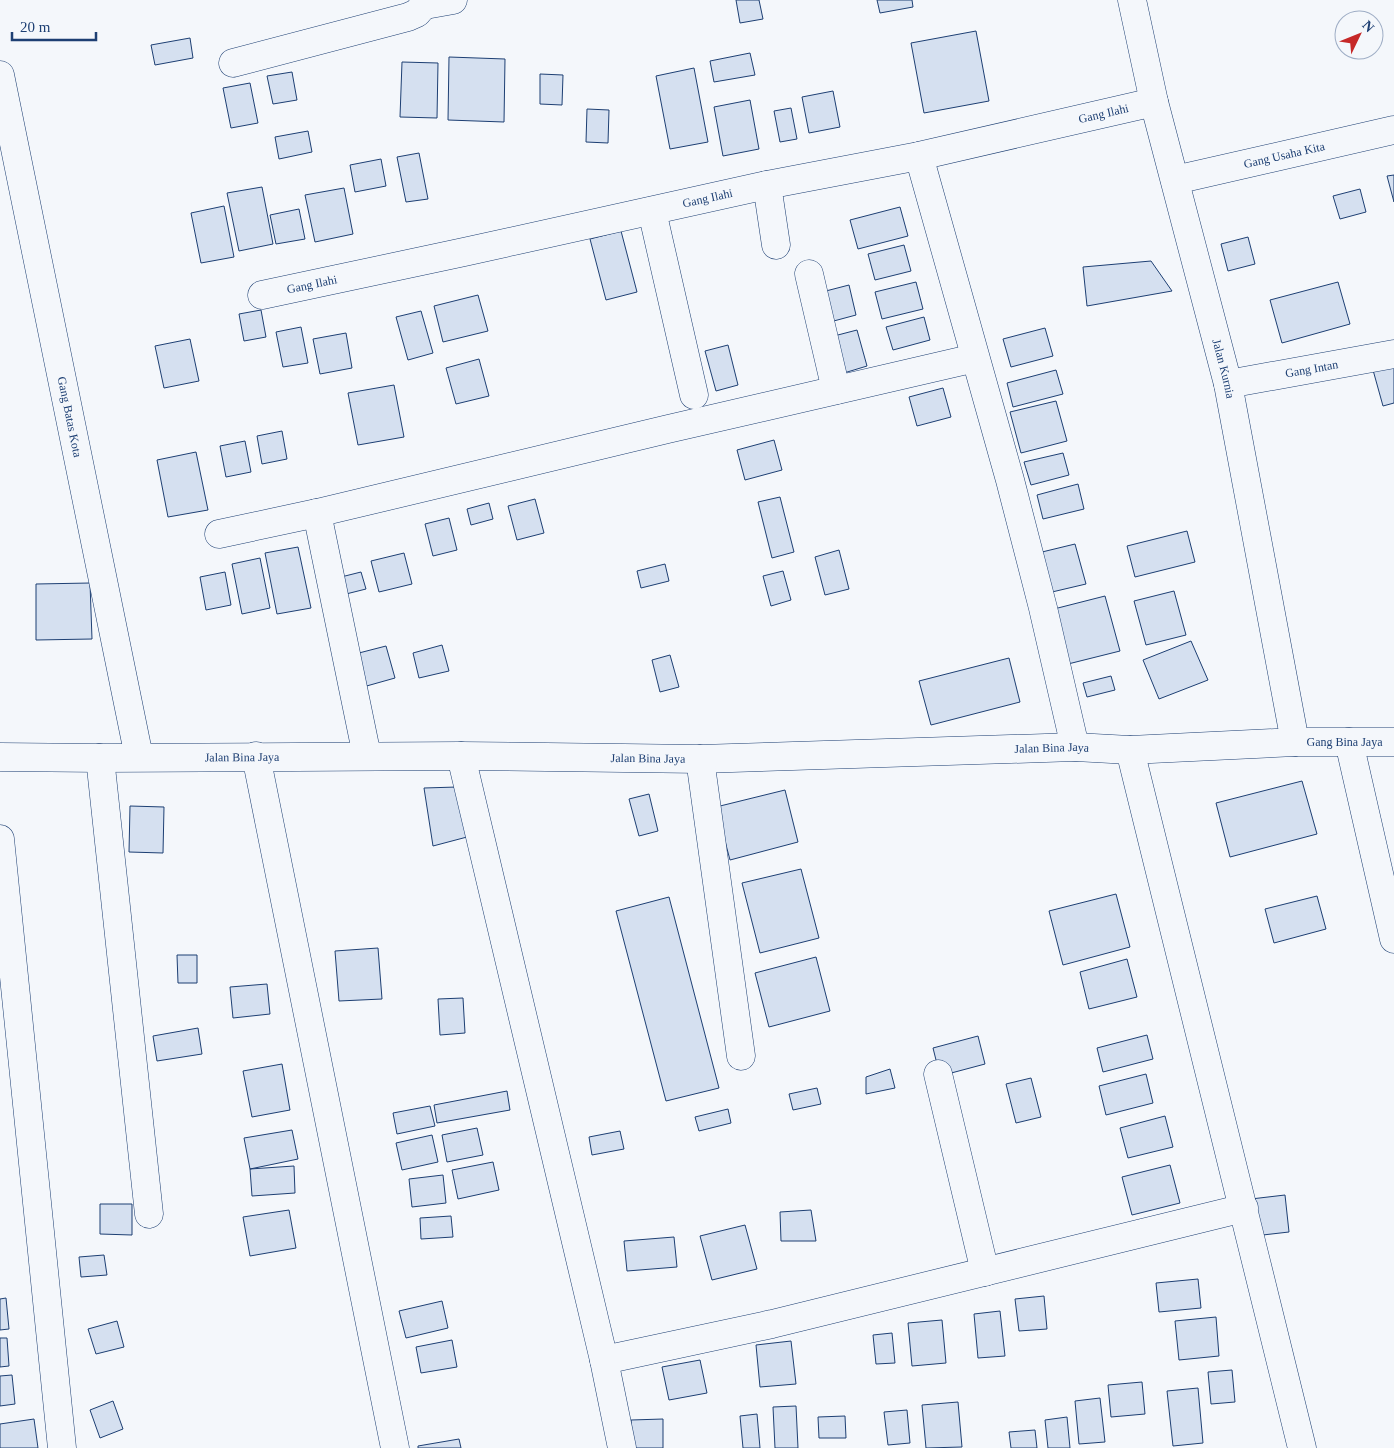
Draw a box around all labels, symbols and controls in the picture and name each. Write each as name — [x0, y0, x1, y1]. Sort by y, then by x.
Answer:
scale bar — [12, 10, 96, 42]
north arrow — [1334, 10, 1384, 60]
text: N — [1359, 18, 1377, 35]
text: 20 m — [20, 19, 51, 35]
street label: Gang Ilahi — [1077, 101, 1131, 126]
street label: Gang Usaha Kita — [1242, 139, 1327, 171]
street label: Gang Ilahi — [681, 186, 735, 210]
street label: Gang Ilahi — [285, 272, 339, 297]
street label: Jalan Kurnia — [1209, 337, 1238, 400]
street label: Gang Intan — [1284, 357, 1339, 381]
street label: Gang Batas Kota — [55, 375, 85, 459]
street label: Gang Bina Jaya — [1306, 735, 1383, 749]
street label: Jalan Bina Jaya — [1014, 740, 1090, 756]
street label: Jalan Bina Jaya — [205, 750, 280, 764]
street label: Jalan Bina Jaya — [611, 751, 686, 766]

